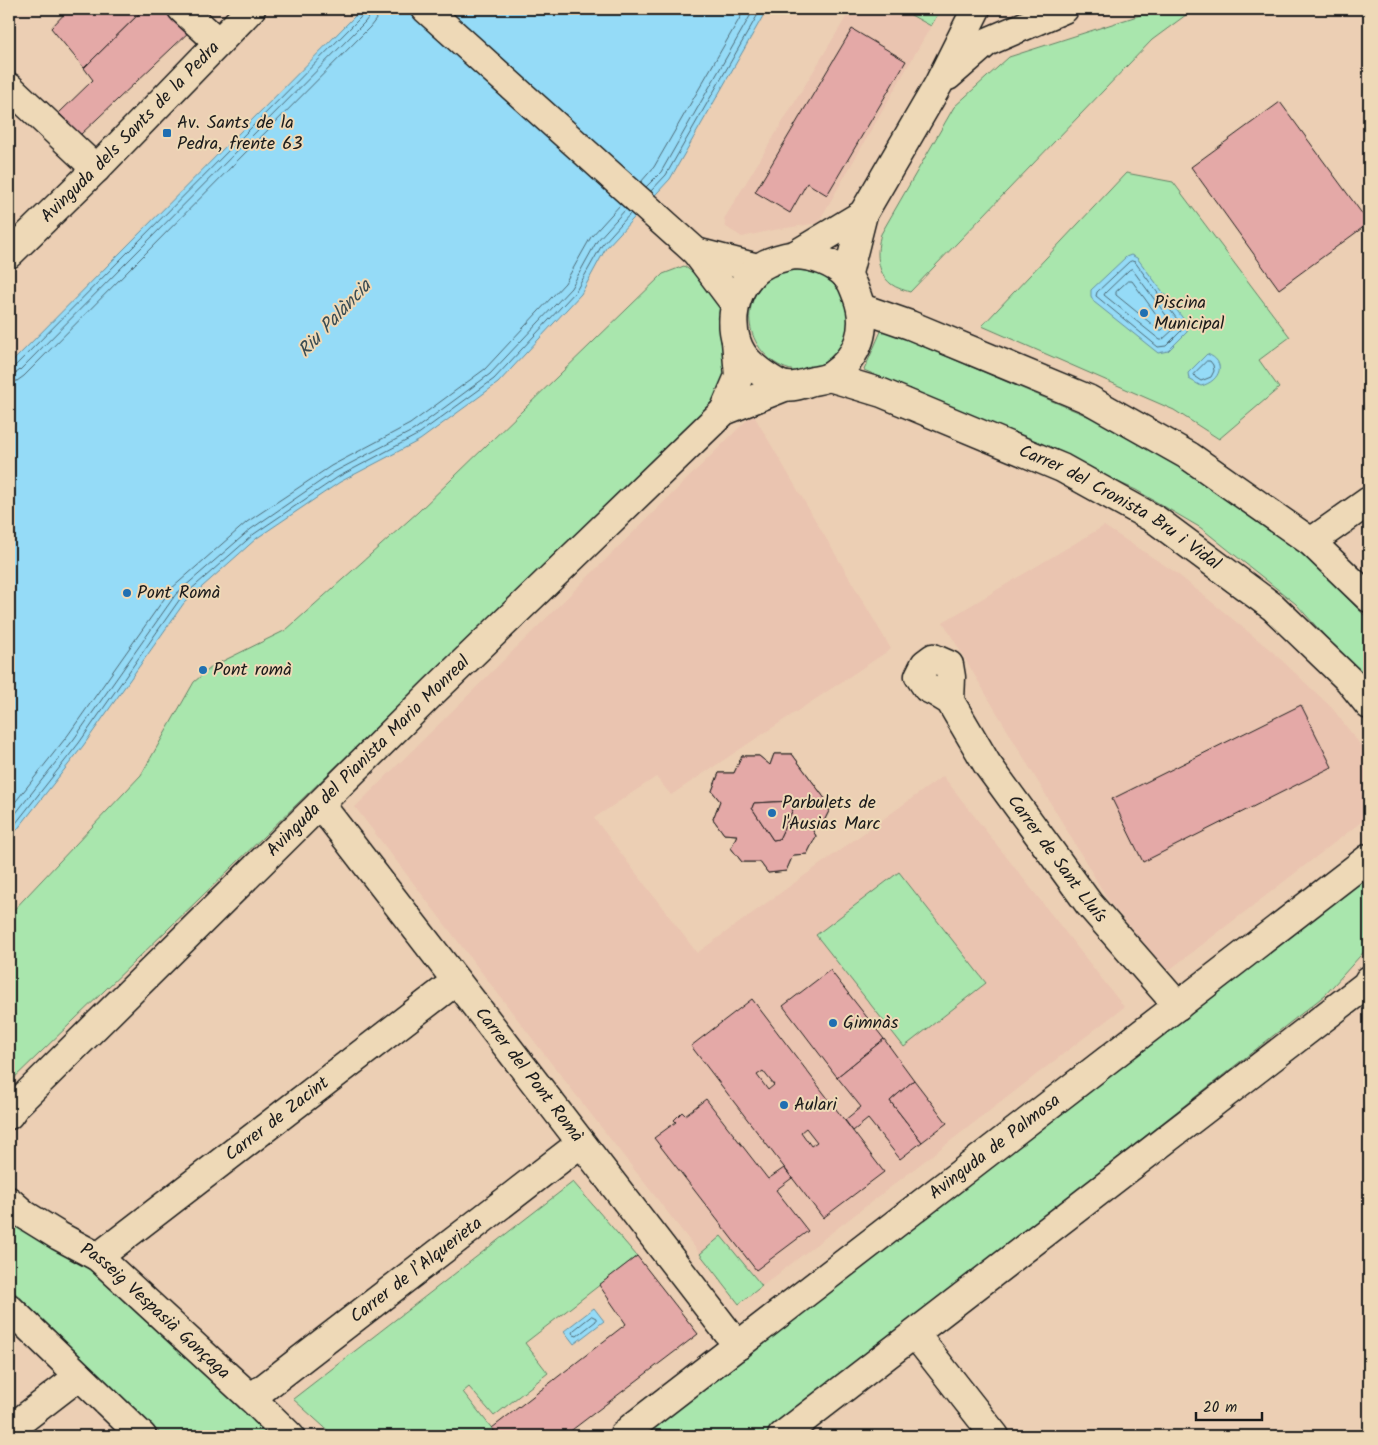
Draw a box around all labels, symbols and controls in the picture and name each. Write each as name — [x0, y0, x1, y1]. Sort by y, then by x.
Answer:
street label: Avinguda dels Sants de la Pedra — [34, 34, 227, 230]
place label: Av. Sants de la Pedra, frente 63 — [177, 109, 303, 159]
marker: Av. Sants de la Pedra, frente 63 — [161, 127, 173, 139]
water label: Riu Palància — [291, 272, 380, 365]
place label: Piscina Municipal — [1154, 289, 1225, 339]
marker: Piscina Municipal — [1138, 307, 1150, 319]
street label: Carrer del Cronista Bru i Vidal — [1014, 437, 1227, 578]
place label: Pont Romà — [137, 579, 220, 608]
marker: Pont Romà — [121, 587, 133, 599]
street label: Avinguda del Pianista Mario Monreal — [260, 648, 478, 864]
place label: Pont romà — [213, 656, 292, 685]
marker: Pont romà — [197, 664, 209, 676]
place label: Parbulets de l'Ausias Marc — [782, 789, 881, 839]
street label: Carrer de Sant Lluís — [1000, 789, 1114, 930]
marker: Parbulets de l'Ausias Marc — [766, 807, 778, 819]
street label: Carrer del Pont Romà — [467, 1001, 591, 1149]
place label: Gimnàs — [843, 1009, 899, 1038]
marker: Gimnàs — [827, 1017, 839, 1029]
street label: Carrer de Zacint — [219, 1069, 336, 1169]
street label: Avinguda de Palmosa — [923, 1087, 1067, 1207]
place label: Aulari — [794, 1091, 837, 1120]
marker: Aulari — [778, 1099, 790, 1111]
street label: Carrer de l’Alquerieta — [344, 1210, 489, 1331]
street label: Passeig Vespasià Gonçaga — [75, 1235, 237, 1387]
scale bar — [1196, 1390, 1262, 1422]
text: 20 m — [1203, 1396, 1237, 1420]

